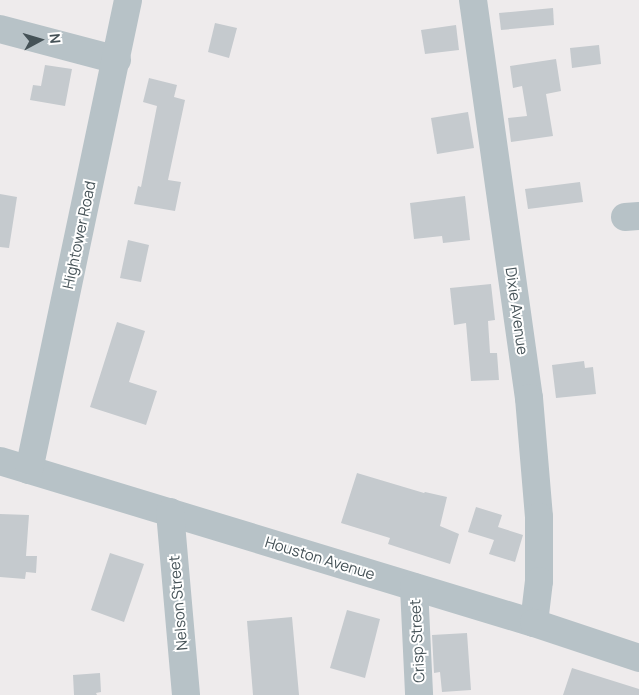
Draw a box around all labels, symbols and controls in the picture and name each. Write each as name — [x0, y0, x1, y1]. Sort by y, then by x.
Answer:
north arrow — [15, 15, 65, 65]
text: N — [45, 32, 65, 44]
street label: Hightower Road — [59, 179, 99, 291]
street label: Dixie Avenue — [502, 266, 532, 356]
street label: Houston Avenue — [263, 533, 377, 583]
street label: Nelson Street — [165, 555, 191, 651]
street label: Crisp Street — [406, 599, 428, 683]

